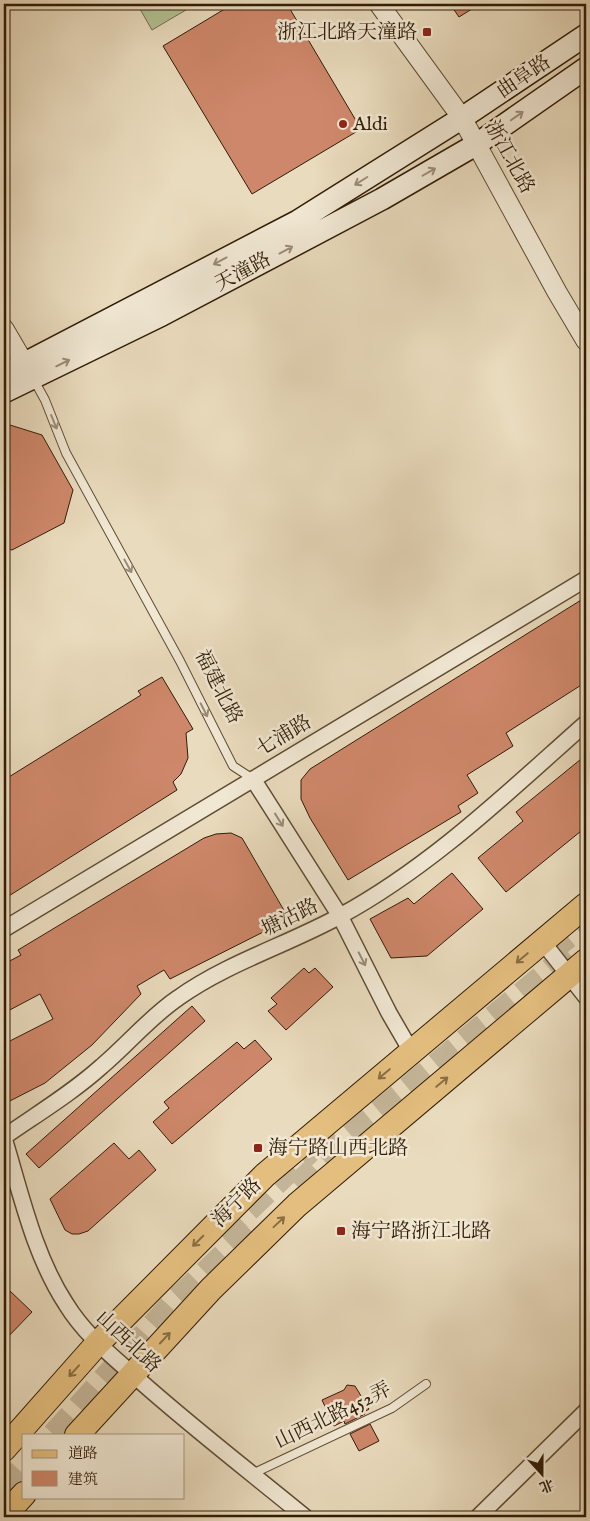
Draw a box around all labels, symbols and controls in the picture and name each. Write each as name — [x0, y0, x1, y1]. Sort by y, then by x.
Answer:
place label: 浙江北路天潼路 — [277, 20, 417, 45]
marker: 浙江北路天潼路 — [421, 26, 433, 38]
street label: 曲阜路 — [492, 50, 556, 104]
one-way arrow — [510, 111, 524, 121]
place label: Aldi — [352, 112, 388, 137]
street label: 浙江北路 — [479, 116, 539, 198]
marker: Aldi — [337, 118, 349, 130]
one-way arrow — [421, 167, 435, 177]
one-way arrow — [355, 176, 369, 186]
one-way arrow — [278, 245, 293, 254]
street label: 天潼路 — [211, 247, 275, 297]
one-way arrow — [213, 257, 228, 266]
one-way arrow — [55, 358, 70, 367]
one-way arrow — [49, 414, 59, 429]
one-way arrow — [124, 558, 133, 573]
street label: 福建北路 — [189, 646, 247, 728]
one-way arrow — [199, 702, 209, 717]
street label: 七浦路 — [252, 710, 316, 762]
one-way arrow — [274, 812, 284, 826]
street label: 塘沽路 — [258, 894, 322, 942]
one-way arrow — [357, 952, 367, 967]
one-way arrow — [516, 953, 529, 964]
one-way arrow — [378, 1068, 391, 1079]
one-way arrow — [435, 1077, 448, 1088]
place label: 海宁路山西北路 — [268, 1136, 408, 1161]
marker: 海宁路山西北路 — [252, 1142, 264, 1154]
street label: 海宁路 — [207, 1173, 267, 1233]
one-way arrow — [272, 1216, 285, 1228]
place label: 海宁路浙江北路 — [351, 1219, 491, 1244]
marker: 海宁路浙江北路 — [335, 1225, 347, 1237]
one-way arrow — [192, 1235, 204, 1247]
street label: 山西北路 — [90, 1306, 166, 1378]
one-way arrow — [159, 1332, 171, 1344]
one-way arrow — [68, 1364, 79, 1377]
street label: 山西北路452弄 — [271, 1377, 395, 1455]
legend — [22, 1434, 185, 1498]
text: 道路 — [68, 1444, 98, 1463]
north arrow — [518, 1448, 568, 1498]
text: 建筑 — [68, 1470, 98, 1489]
text: 北 — [537, 1474, 556, 1496]

